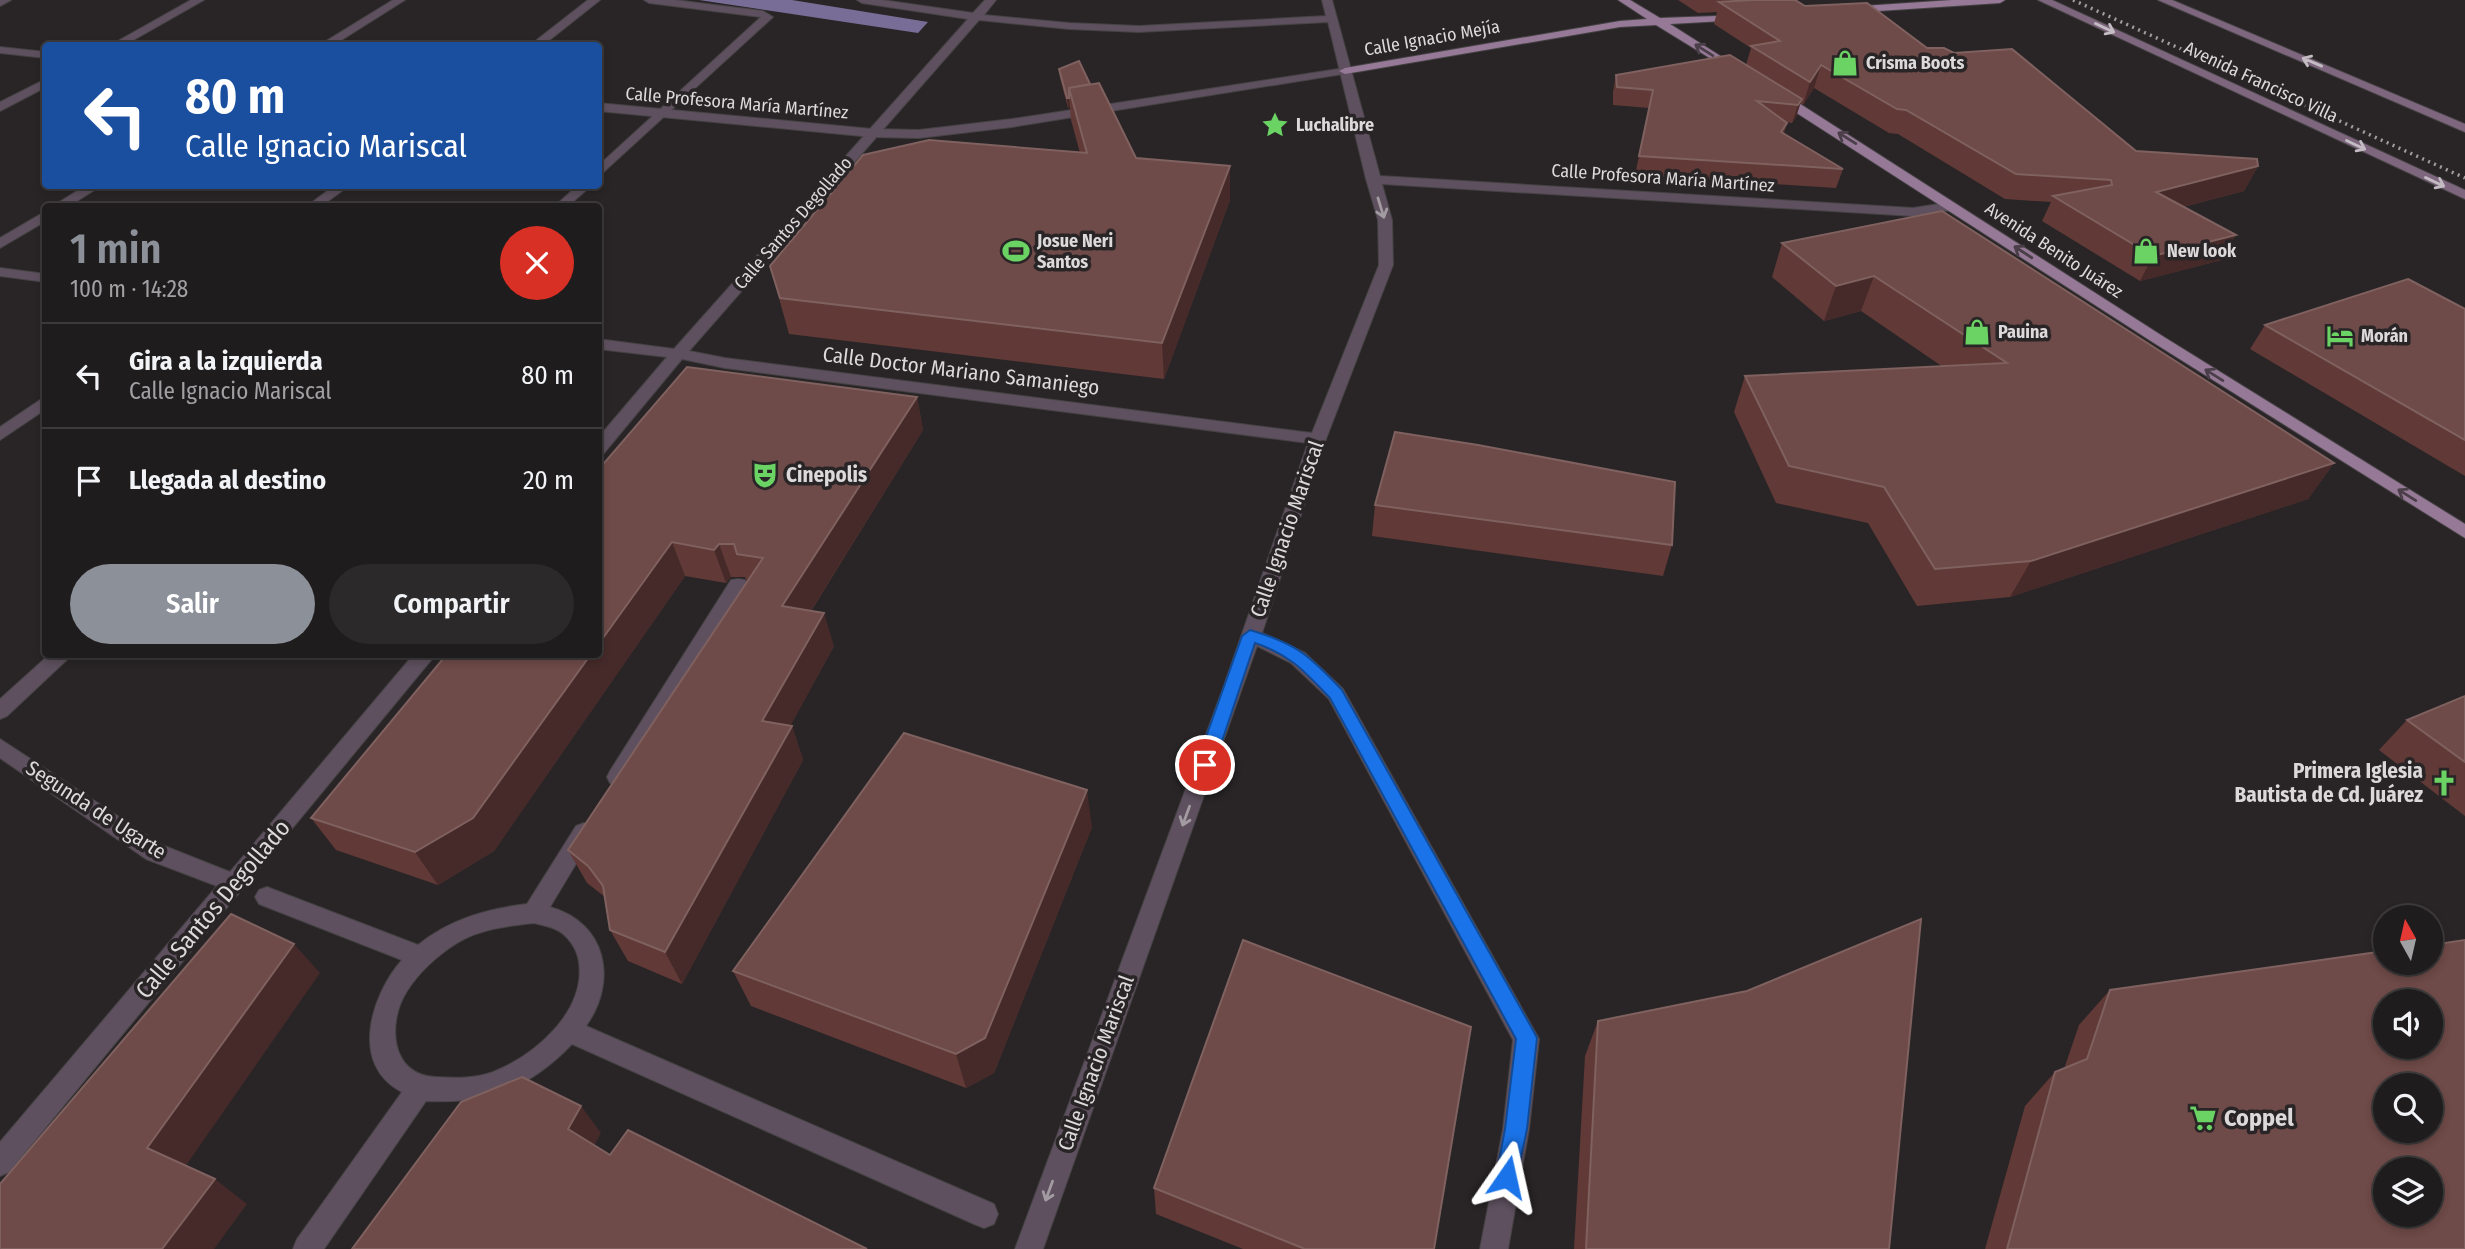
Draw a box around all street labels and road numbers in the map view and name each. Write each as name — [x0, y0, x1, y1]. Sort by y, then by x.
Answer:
street label: Calle Ignacio Mejía — [1362, 15, 1502, 61]
street label: Avenida Francisco Villa — [2181, 37, 2342, 127]
street label: Calle Profesora María Martínez — [625, 82, 849, 124]
street label: Calle Santos Degollado — [729, 152, 857, 294]
street label: Calle Profesora María Martínez — [1551, 159, 1775, 197]
street label: Avenida Benito Juárez — [1981, 197, 2127, 303]
street label: Calle Doctor Mariano Samaniego — [821, 341, 1101, 401]
street label: Calle Ignacio Mariscal — [1245, 437, 1330, 621]
street label: Segunda de Ugarte — [21, 755, 171, 865]
street label: Calle Santos Degollado — [130, 814, 296, 1004]
street label: Calle Ignacio Mariscal — [1052, 971, 1140, 1154]

